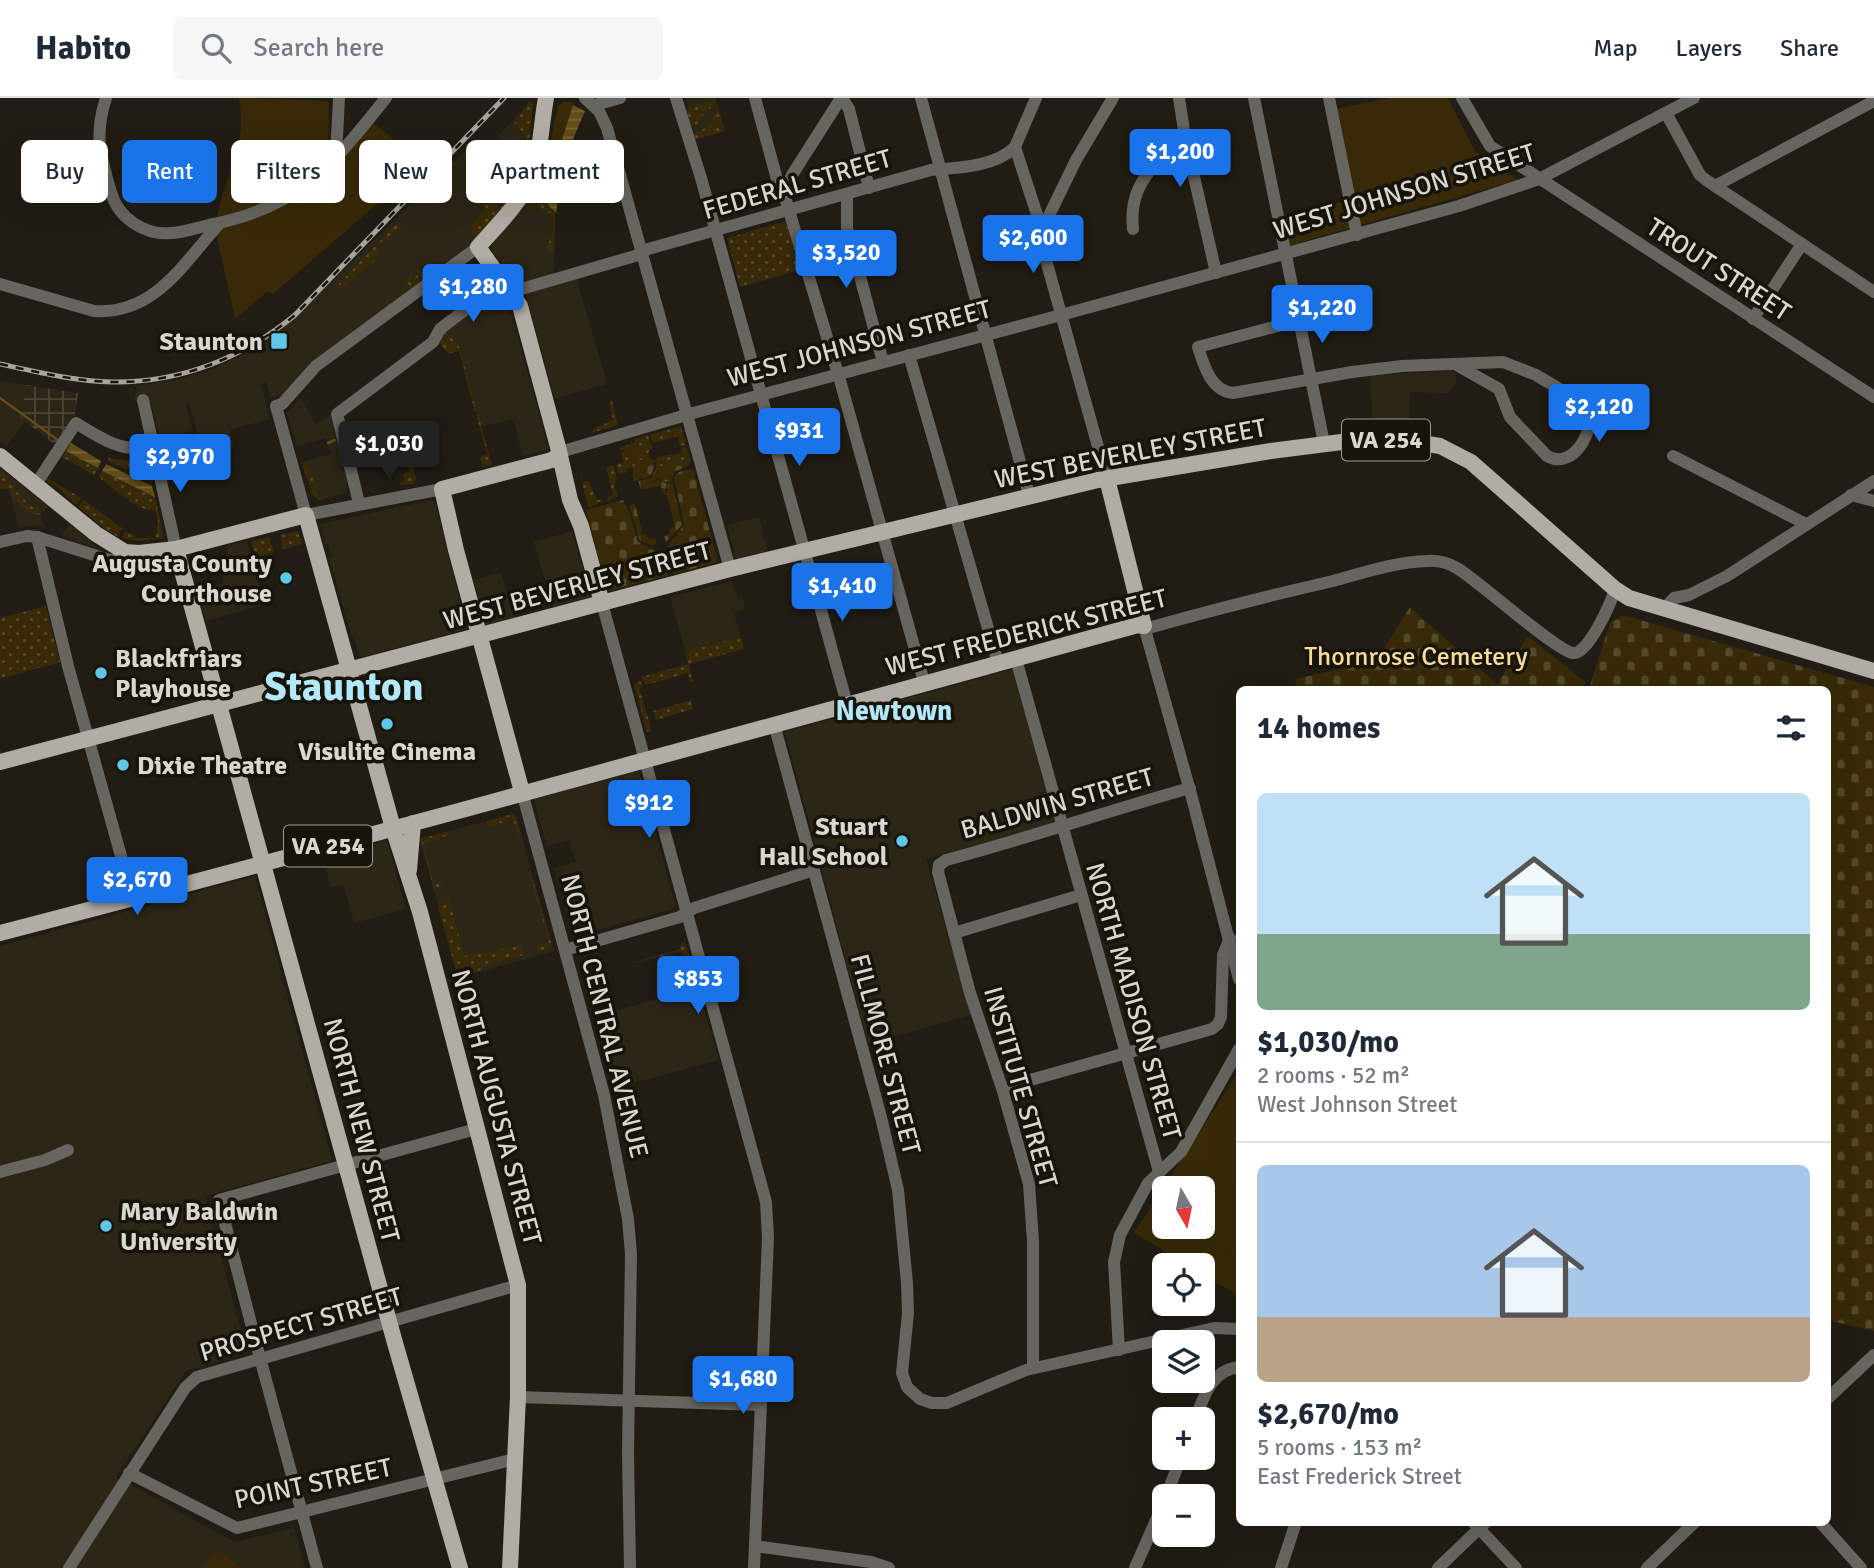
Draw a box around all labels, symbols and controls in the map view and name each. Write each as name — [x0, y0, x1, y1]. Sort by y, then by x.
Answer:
search box — [173, 17, 663, 80]
text: Habito — [35, 28, 131, 69]
icon: search — [197, 29, 235, 67]
text: Search here — [253, 32, 384, 64]
text: Map — [1593, 33, 1638, 63]
text: Layers — [1676, 33, 1742, 63]
text: Share — [1780, 33, 1839, 63]
pin: $1,200 — [1123, 130, 1237, 189]
text: $1,200 — [1146, 137, 1214, 166]
street label: WEST JOHNSON STREET — [1270, 137, 1539, 247]
chip: Buy — [21, 140, 108, 203]
chip: Rent — [122, 140, 217, 203]
chip: Filters — [231, 140, 345, 203]
chip: New — [359, 140, 452, 203]
chip: Apartment — [466, 140, 624, 203]
street label: FEDERAL STREET — [699, 143, 895, 227]
street label: TROUT STREET — [1640, 211, 1797, 328]
pin: $2,600 — [976, 216, 1090, 275]
text: $2,600 — [999, 223, 1067, 252]
pin: $3,520 — [789, 230, 903, 290]
text: $3,520 — [812, 238, 880, 267]
pin: $1,280 — [416, 264, 530, 324]
text: $1,280 — [439, 272, 507, 301]
pin: $1,220 — [1265, 286, 1379, 345]
street label: WEST JOHNSON STREET — [724, 293, 995, 395]
text: $1,220 — [1288, 293, 1356, 322]
place label: Staunton — [160, 326, 263, 358]
marker: Staunton — [269, 331, 289, 351]
pin: $2,120 — [1542, 384, 1656, 444]
text: $2,120 — [1565, 392, 1633, 421]
pin: $931 — [758, 408, 840, 468]
street label: WEST BEVERLEY STREET — [992, 412, 1269, 496]
text: $931 — [774, 416, 824, 445]
road number: VA 254 — [1342, 419, 1430, 460]
pin: $1,030 — [332, 422, 446, 481]
text: $1,030 — [355, 429, 423, 458]
pin: $2,970 — [123, 434, 237, 494]
text: $2,970 — [146, 442, 214, 471]
street label: WEST BEVERLEY STREET — [440, 535, 715, 637]
place label: Augusta County Courthouse — [92, 548, 272, 610]
pin: $1,410 — [785, 564, 899, 623]
marker: Augusta County Courthouse — [278, 570, 294, 586]
text: $1,410 — [808, 571, 876, 600]
street label: WEST FREDERICK STREET — [882, 582, 1171, 683]
park label: Thornrose Cemetery — [1304, 641, 1528, 673]
place label: Blackfriars Playhouse — [115, 643, 242, 705]
district label: Staunton — [264, 662, 424, 712]
marker: Blackfriars Playhouse — [93, 665, 109, 681]
district label: Newtown — [836, 694, 952, 728]
icon: filters — [1772, 709, 1810, 747]
text: 14 homes — [1257, 710, 1380, 747]
marker: Visulite Cinema — [379, 716, 395, 732]
place label: Visulite Cinema — [298, 736, 476, 768]
place label: Dixie Theatre — [137, 750, 287, 782]
marker: Dixie Theatre — [115, 757, 131, 773]
street label: BALDWIN STREET — [957, 761, 1158, 847]
pin: $912 — [608, 780, 690, 840]
text: $912 — [624, 788, 674, 817]
place label: Stuart Hall School — [759, 811, 888, 873]
road number: VA 254 — [284, 826, 372, 866]
marker: Stuart Hall School — [894, 833, 910, 849]
icon: home — [1471, 838, 1597, 964]
pin: $2,670 — [80, 858, 194, 917]
street label: NORTH MADISON STREET — [1078, 859, 1188, 1144]
text: $2,670 — [103, 865, 171, 894]
street label: NORTH CENTRAL AVENUE — [553, 871, 655, 1162]
street label: FILLMORE STREET — [843, 950, 927, 1158]
pin: $853 — [657, 956, 739, 1016]
text: $853 — [673, 964, 723, 993]
street label: NORTH AUGUSTA STREET — [444, 966, 548, 1249]
street label: INSTITUTE STREET — [976, 983, 1064, 1192]
street label: NORTH NEW STREET — [316, 1015, 406, 1246]
text: $1,030/mo — [1257, 1024, 1399, 1061]
text: 2 rooms · 52 m² — [1257, 1061, 1410, 1090]
text: West Johnson Street — [1257, 1090, 1457, 1119]
north arrow — [1152, 1176, 1214, 1239]
map controls — [1152, 1176, 1215, 1547]
place label: Mary Baldwin University — [120, 1196, 278, 1258]
icon: home — [1471, 1210, 1597, 1336]
marker: Mary Baldwin University — [98, 1218, 114, 1234]
button: locate — [1152, 1253, 1215, 1316]
street label: PROSPECT STREET — [196, 1281, 407, 1369]
button: layers — [1152, 1330, 1215, 1393]
pin: $1,680 — [686, 1356, 800, 1416]
text: $1,680 — [709, 1364, 777, 1393]
text: $2,670/mo — [1257, 1396, 1399, 1433]
button: + — [1152, 1407, 1215, 1470]
text: 5 rooms · 153 m² — [1257, 1433, 1422, 1462]
street label: POINT STREET — [232, 1452, 395, 1516]
text: East Frederick Street — [1257, 1462, 1462, 1491]
button: − — [1152, 1484, 1215, 1547]

